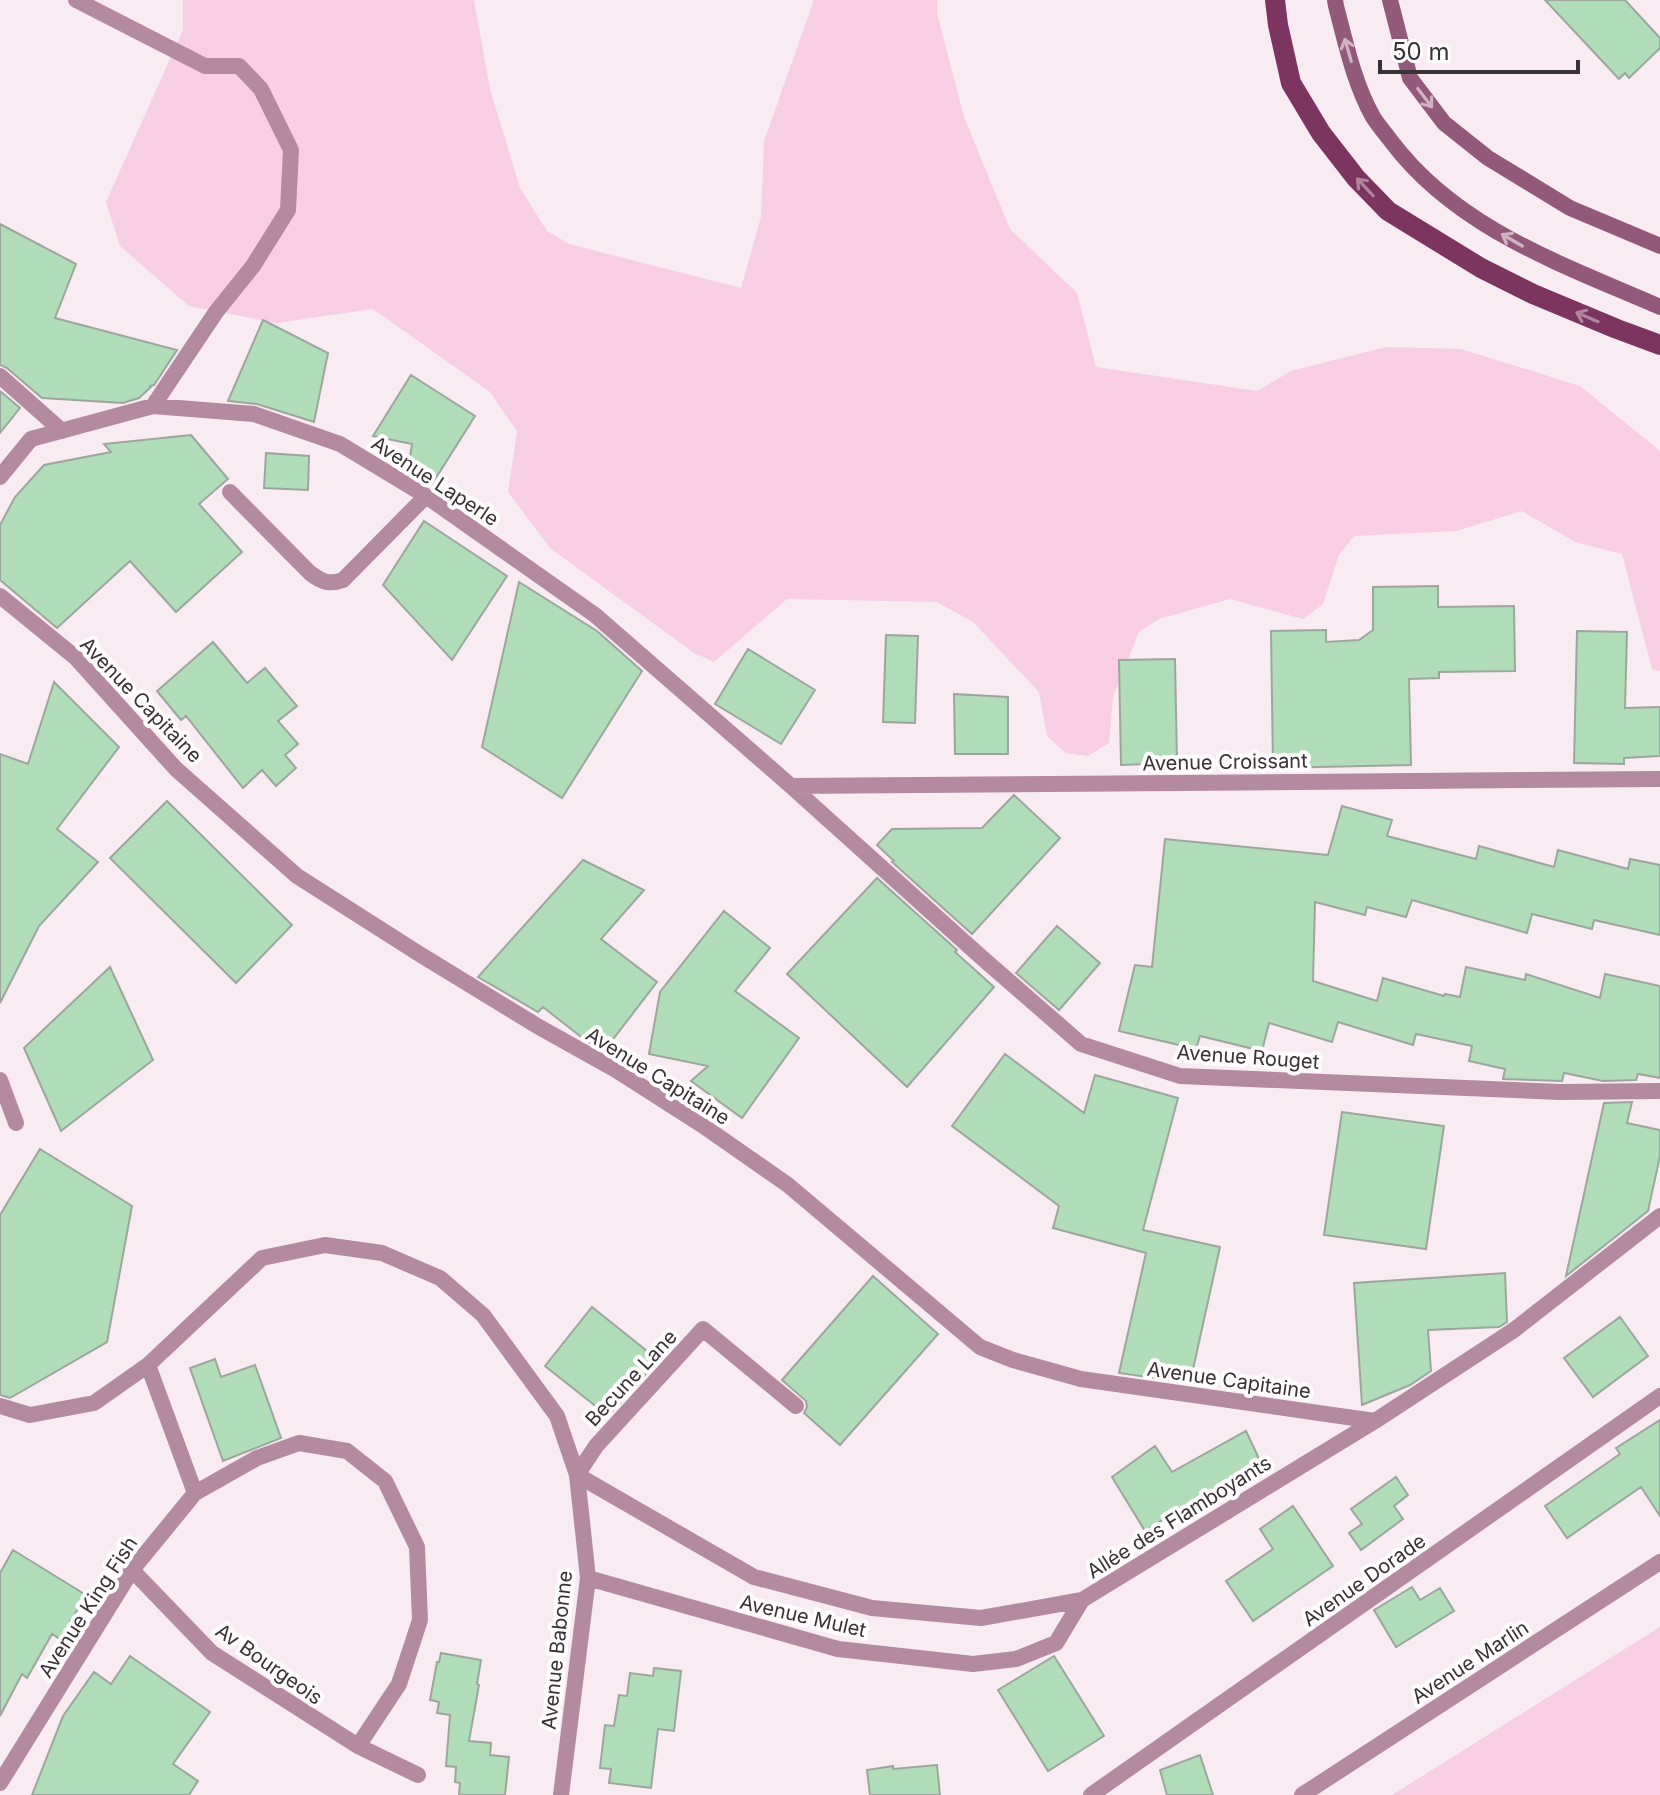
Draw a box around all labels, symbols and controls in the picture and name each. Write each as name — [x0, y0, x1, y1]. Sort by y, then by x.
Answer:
scale bar — [1380, 24, 1578, 74]
text: 50 m — [1392, 37, 1450, 66]
one-way arrow — [1340, 38, 1355, 64]
one-way arrow — [1417, 87, 1434, 109]
one-way arrow — [1356, 177, 1374, 197]
one-way arrow — [1501, 232, 1525, 247]
one-way arrow — [1575, 309, 1600, 323]
street label: Avenue Laperle — [367, 431, 503, 531]
street label: Avenue Capitaine — [75, 632, 207, 768]
street label: Avenue Croissant — [1142, 749, 1308, 775]
street label: Avenue Capitaine — [582, 1022, 734, 1130]
street label: Avenue Rouget — [1176, 1040, 1320, 1074]
street label: Becune Lane — [580, 1325, 682, 1431]
street label: Avenue Capitaine — [1146, 1357, 1312, 1403]
street label: Allée des Flamboyants — [1082, 1450, 1276, 1584]
street label: Avenue Dorade — [1298, 1529, 1430, 1631]
street label: Avenue King Fish — [33, 1532, 143, 1682]
street label: Avenue Babonne — [537, 1569, 577, 1731]
street label: Avenue Mulet — [738, 1590, 869, 1642]
street label: Avenue Marlin — [1407, 1615, 1533, 1709]
street label: Av Bourgeois — [211, 1618, 327, 1710]

